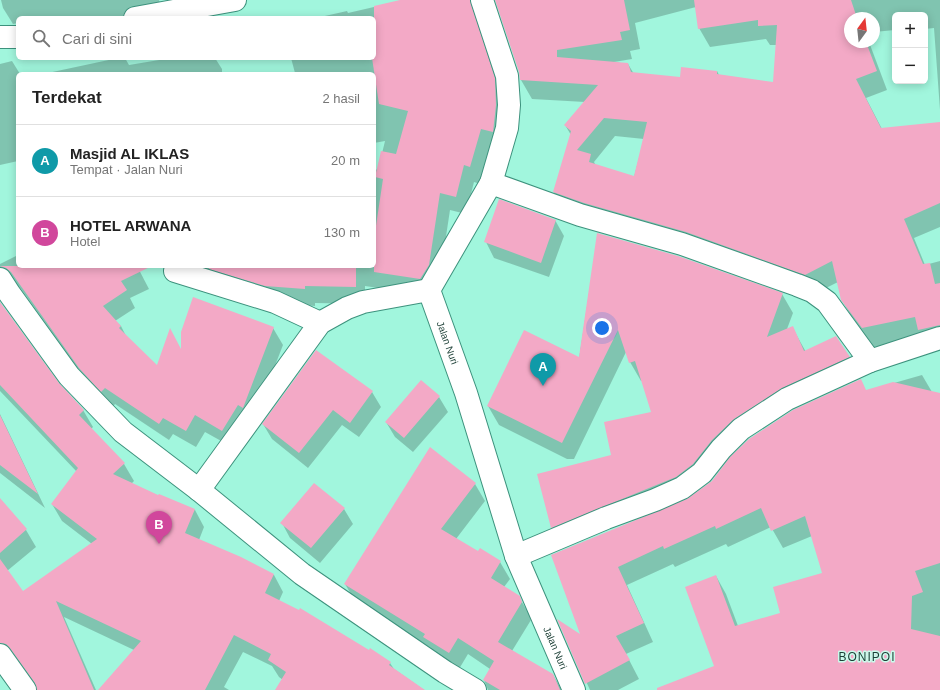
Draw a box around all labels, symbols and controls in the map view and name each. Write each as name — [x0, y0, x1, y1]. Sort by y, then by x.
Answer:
north arrow — [844, 12, 880, 48]
map controls — [892, 12, 928, 84]
button: + — [892, 12, 928, 48]
search box — [16, 16, 376, 60]
icon: search — [30, 27, 52, 49]
text: Cari di sini — [62, 30, 132, 47]
button: − — [892, 48, 928, 84]
text: Terdekat — [32, 88, 102, 107]
text: 2 hasil — [322, 91, 360, 106]
text: Masjid AL IKLAS — [70, 145, 189, 162]
text: A — [40, 153, 50, 168]
text: 20 m — [331, 153, 360, 168]
text: Tempat · Jalan Nuri — [70, 162, 183, 177]
text: HOTEL ARWANA — [70, 217, 191, 234]
text: B — [40, 225, 50, 240]
text: 130 m — [324, 225, 360, 240]
text: Hotel — [70, 234, 100, 249]
your location — [592, 318, 612, 338]
street label: Jalan Nuri — [435, 320, 460, 366]
pin: A — [530, 353, 556, 386]
pin: B — [146, 511, 172, 544]
street label: Jalan Nuri — [541, 625, 569, 671]
district label: BONIPOI — [838, 650, 896, 664]

